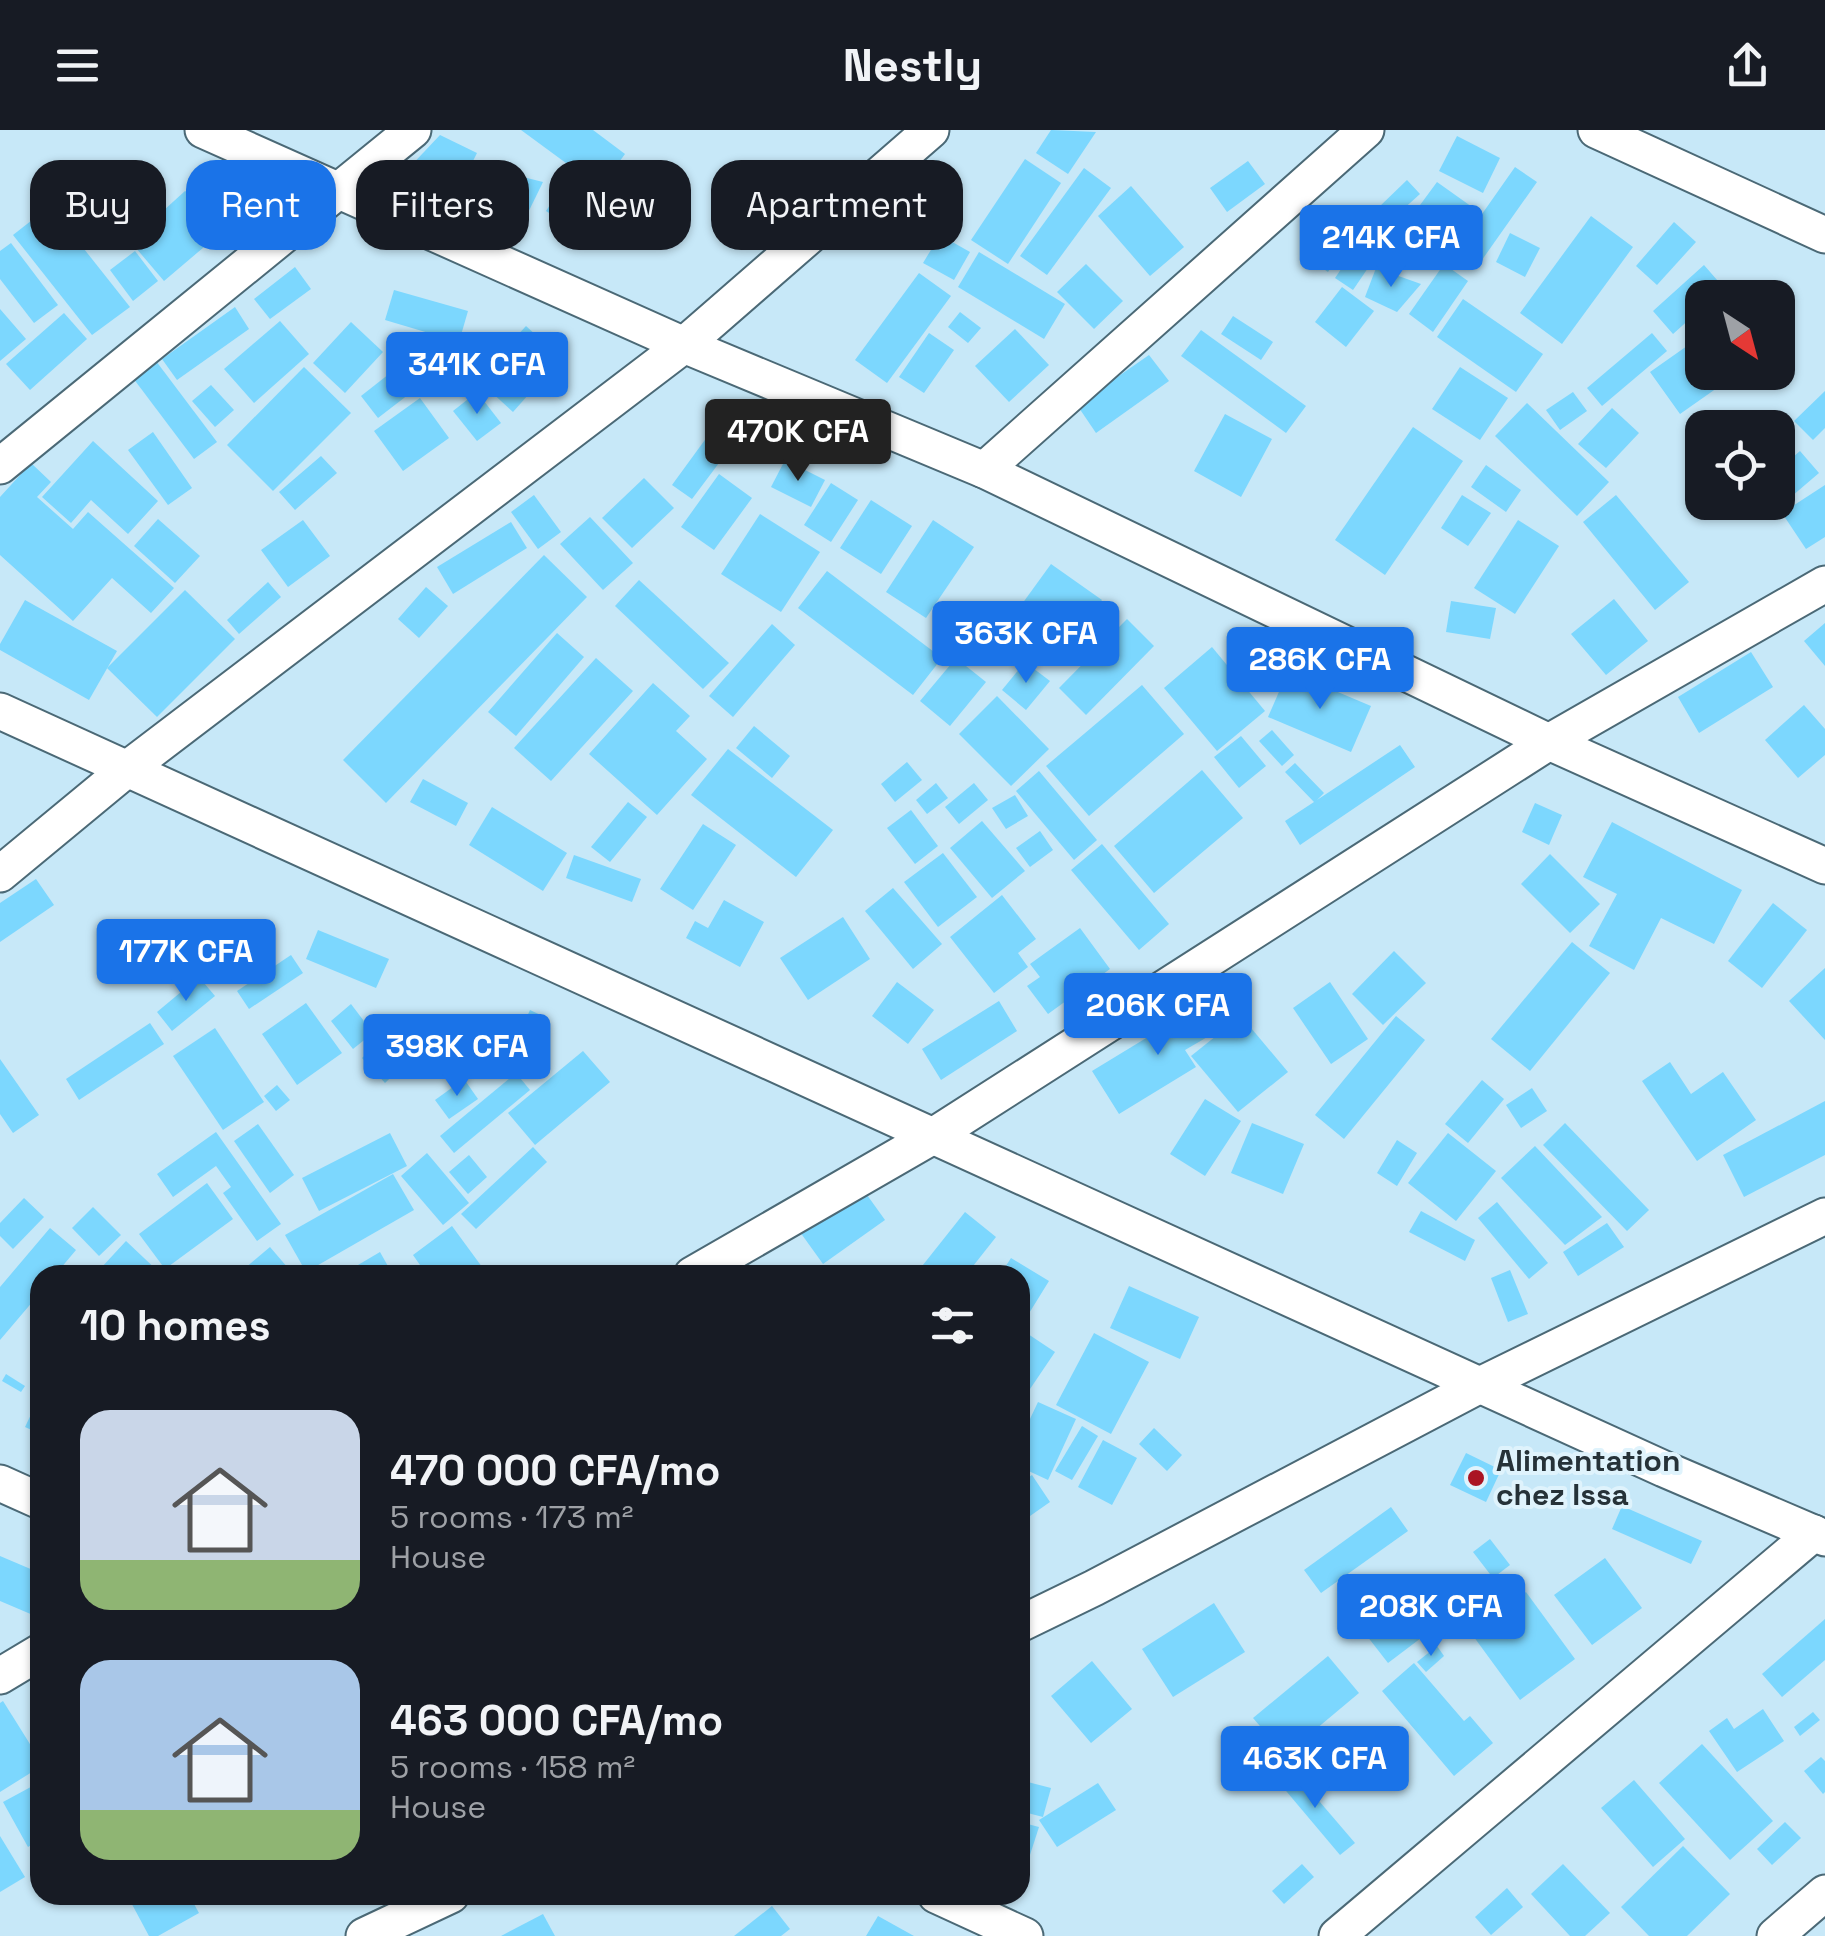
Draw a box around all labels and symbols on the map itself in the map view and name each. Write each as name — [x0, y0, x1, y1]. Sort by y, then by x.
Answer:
pin: 214K CFA — [1288, 205, 1494, 290]
north arrow — [1685, 280, 1795, 390]
pin: 341K CFA — [374, 332, 580, 417]
pin: 470K CFA — [695, 399, 901, 484]
pin: 363K CFA — [923, 601, 1129, 686]
pin: 286K CFA — [1217, 627, 1423, 712]
pin: 177K CFA — [83, 919, 289, 1004]
pin: 206K CFA — [1055, 973, 1261, 1058]
pin: 398K CFA — [354, 1014, 560, 1099]
place label: Alimentation chez Issa — [1496, 1441, 1680, 1514]
marker: Alimentation chez Issa — [1465, 1467, 1487, 1489]
pin: 208K CFA — [1328, 1574, 1534, 1659]
pin: 463K CFA — [1212, 1726, 1418, 1811]

